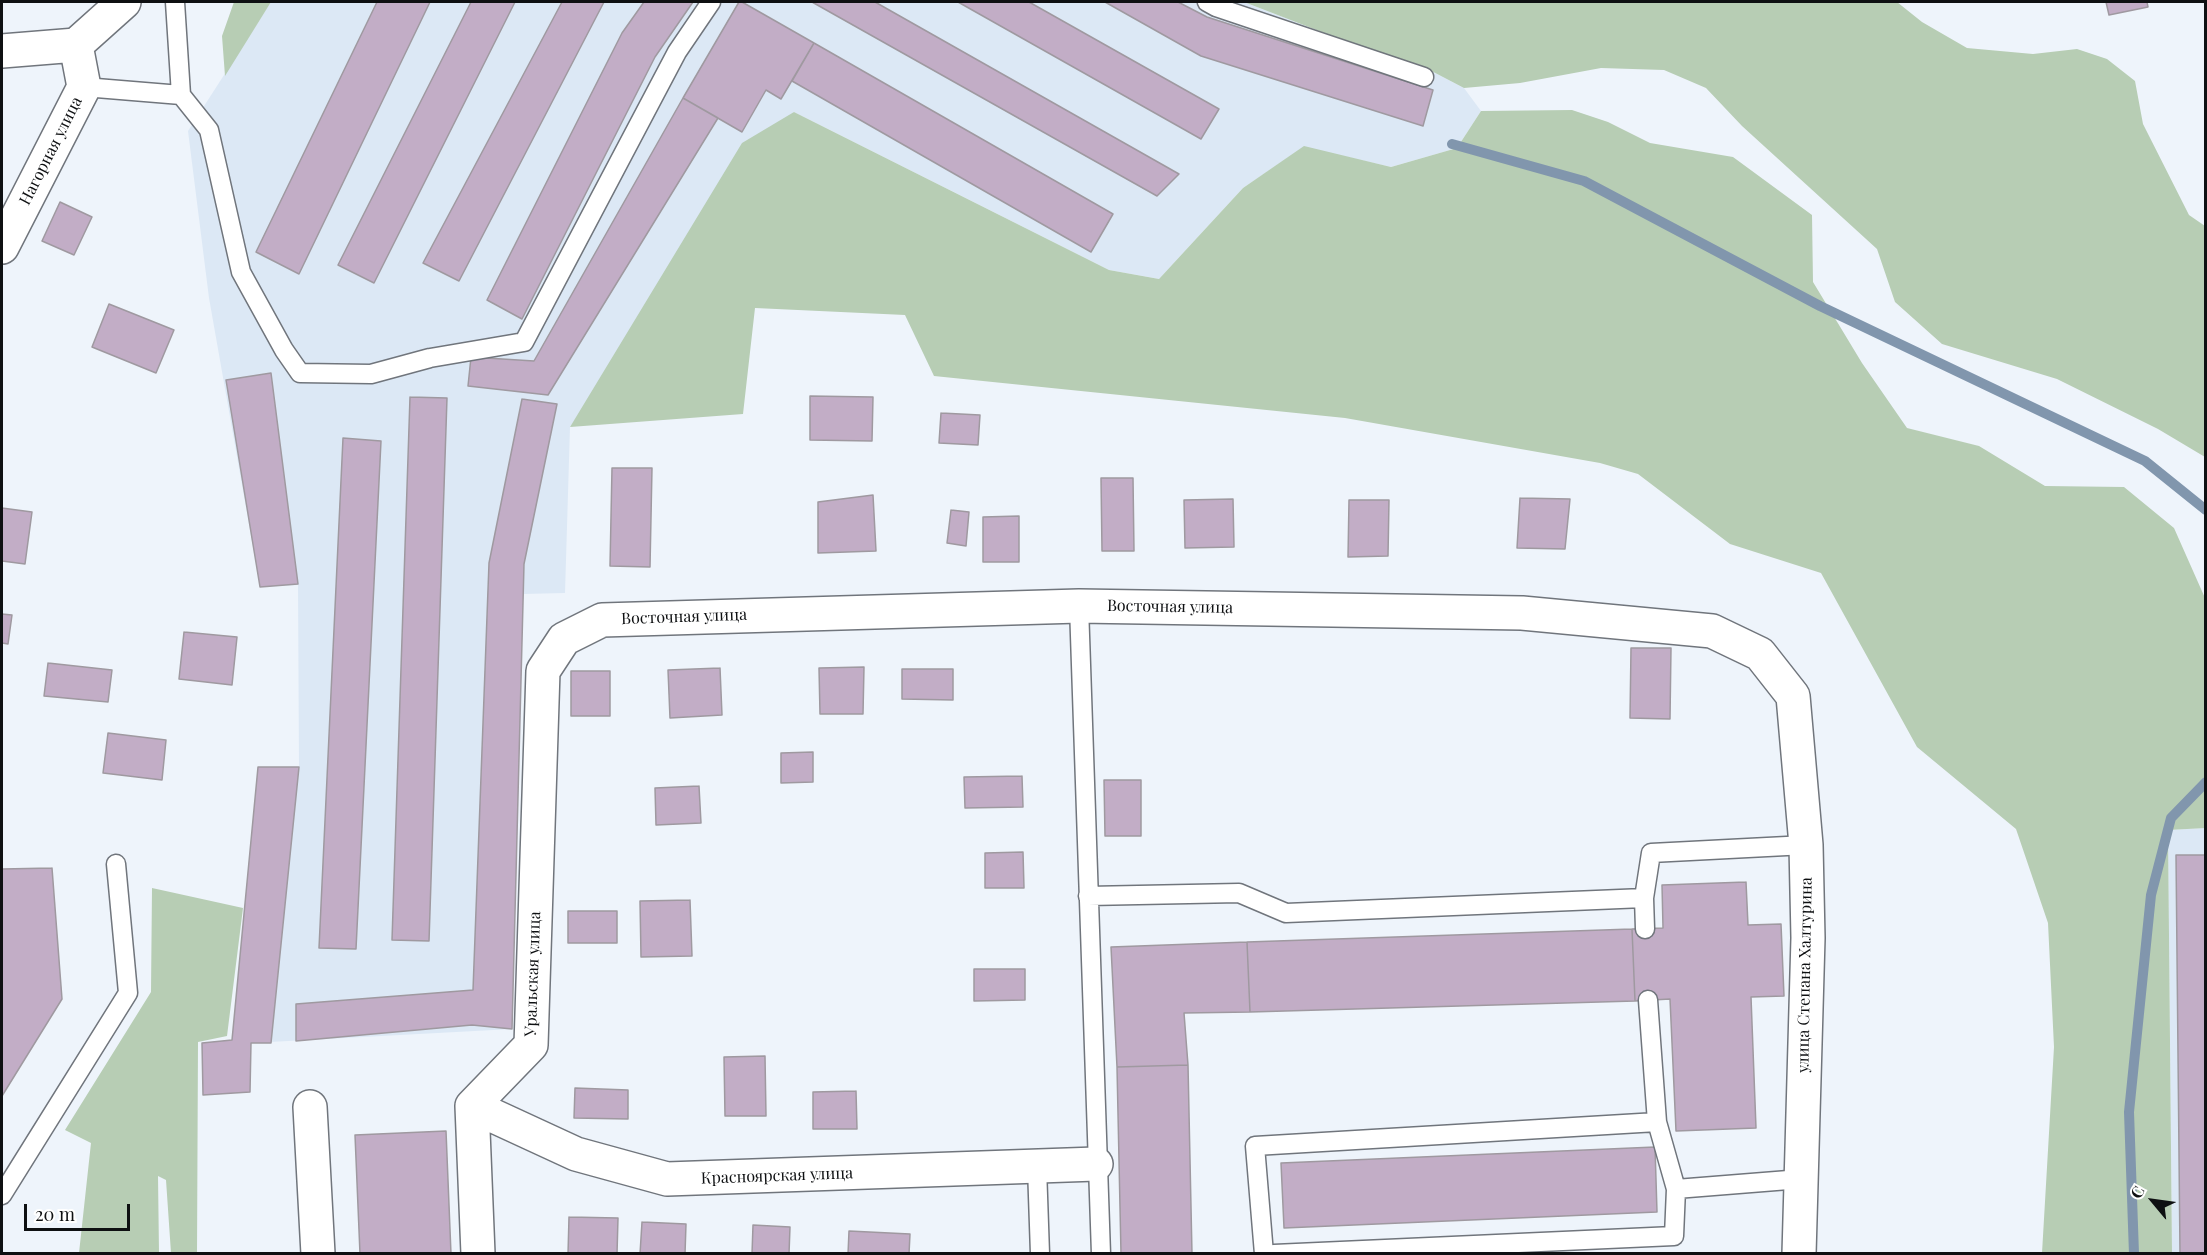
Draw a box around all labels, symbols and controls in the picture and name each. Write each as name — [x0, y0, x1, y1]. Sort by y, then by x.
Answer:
street label: Нагорная улица — [15, 94, 87, 208]
street label: Восточная улица — [1107, 596, 1233, 618]
street label: Восточная улица — [621, 605, 747, 629]
street label: улица Степана Халтурина — [1794, 877, 1816, 1073]
street label: Уральская улица — [521, 911, 545, 1037]
street label: Красноярская улица — [701, 1164, 853, 1188]
north arrow — [2123, 1171, 2183, 1231]
text: С — [2125, 1182, 2149, 1202]
scale bar — [27, 1192, 134, 1230]
text: 20 m — [35, 1202, 75, 1226]

